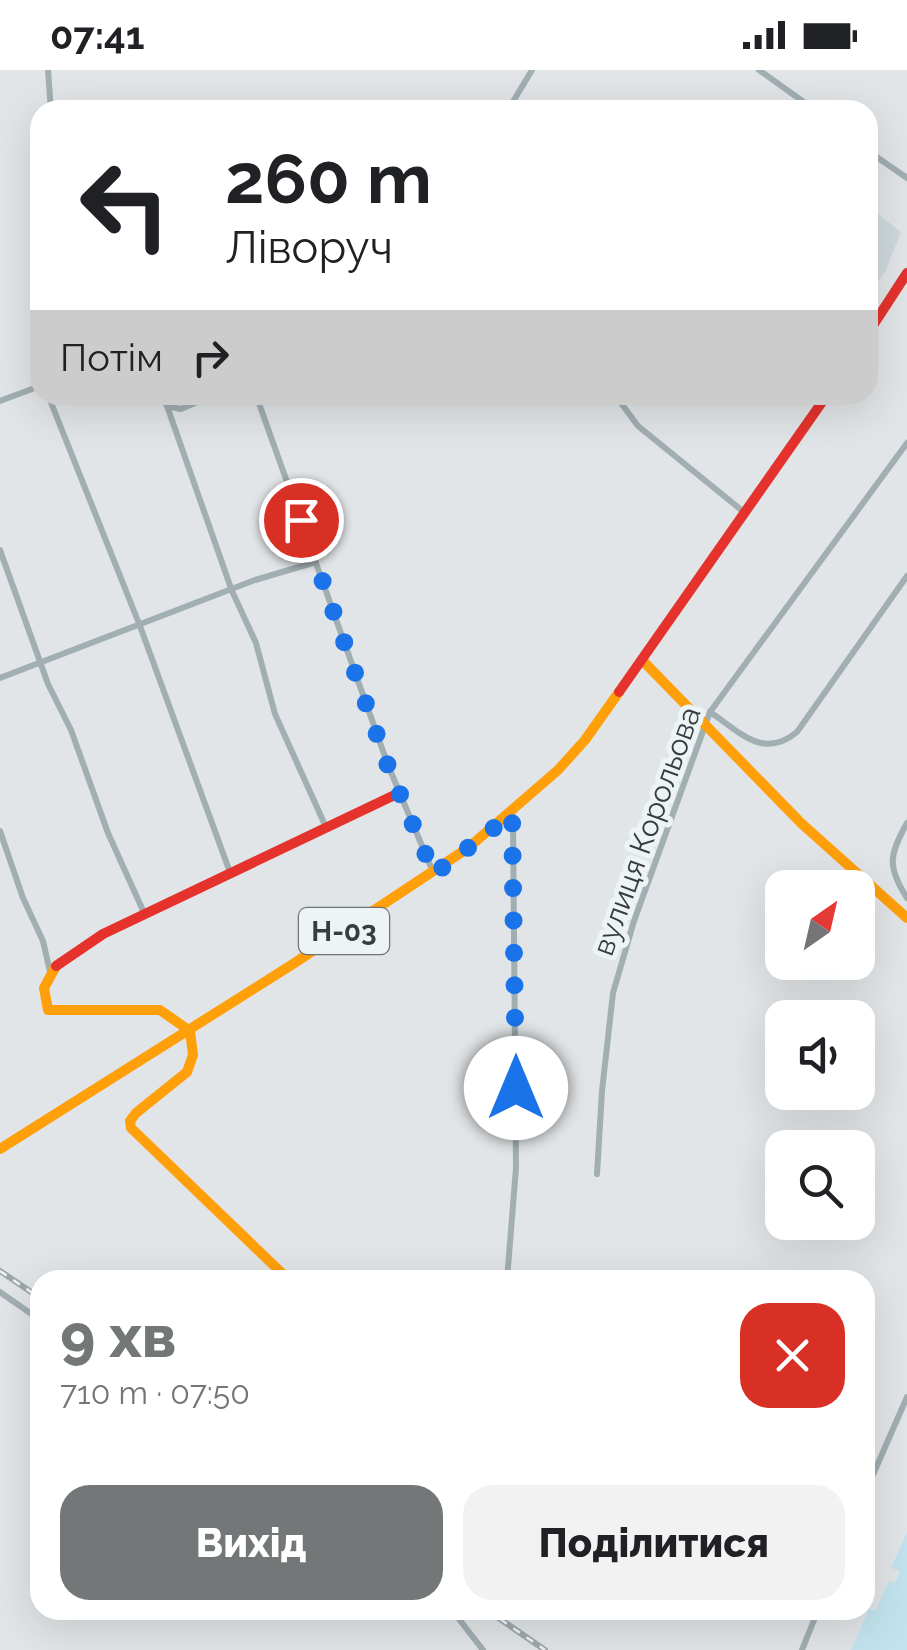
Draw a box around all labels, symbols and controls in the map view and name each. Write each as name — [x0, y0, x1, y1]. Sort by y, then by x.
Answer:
text: 07:41 — [50, 13, 145, 58]
text: 260 m — [225, 137, 432, 219]
icon: left — [60, 140, 190, 270]
text: Ліворуч — [225, 221, 393, 274]
icon: right — [183, 330, 238, 385]
text: Потім — [60, 335, 163, 380]
pin — [259, 478, 344, 563]
icon: arrive — [274, 493, 329, 548]
street label: вулиця Корольова — [585, 702, 708, 960]
north arrow — [765, 870, 875, 980]
map controls — [765, 870, 875, 1240]
road number: Н-03 — [299, 908, 389, 954]
button: sound — [765, 1000, 875, 1110]
position arrow — [464, 1036, 568, 1140]
button: search — [765, 1130, 875, 1240]
text: 9 хв — [60, 1301, 177, 1371]
button: close — [740, 1303, 845, 1408]
text: 710 m · 07:50 — [60, 1374, 250, 1411]
button: Вихід — [60, 1485, 443, 1600]
button: Поділитися — [463, 1485, 845, 1600]

